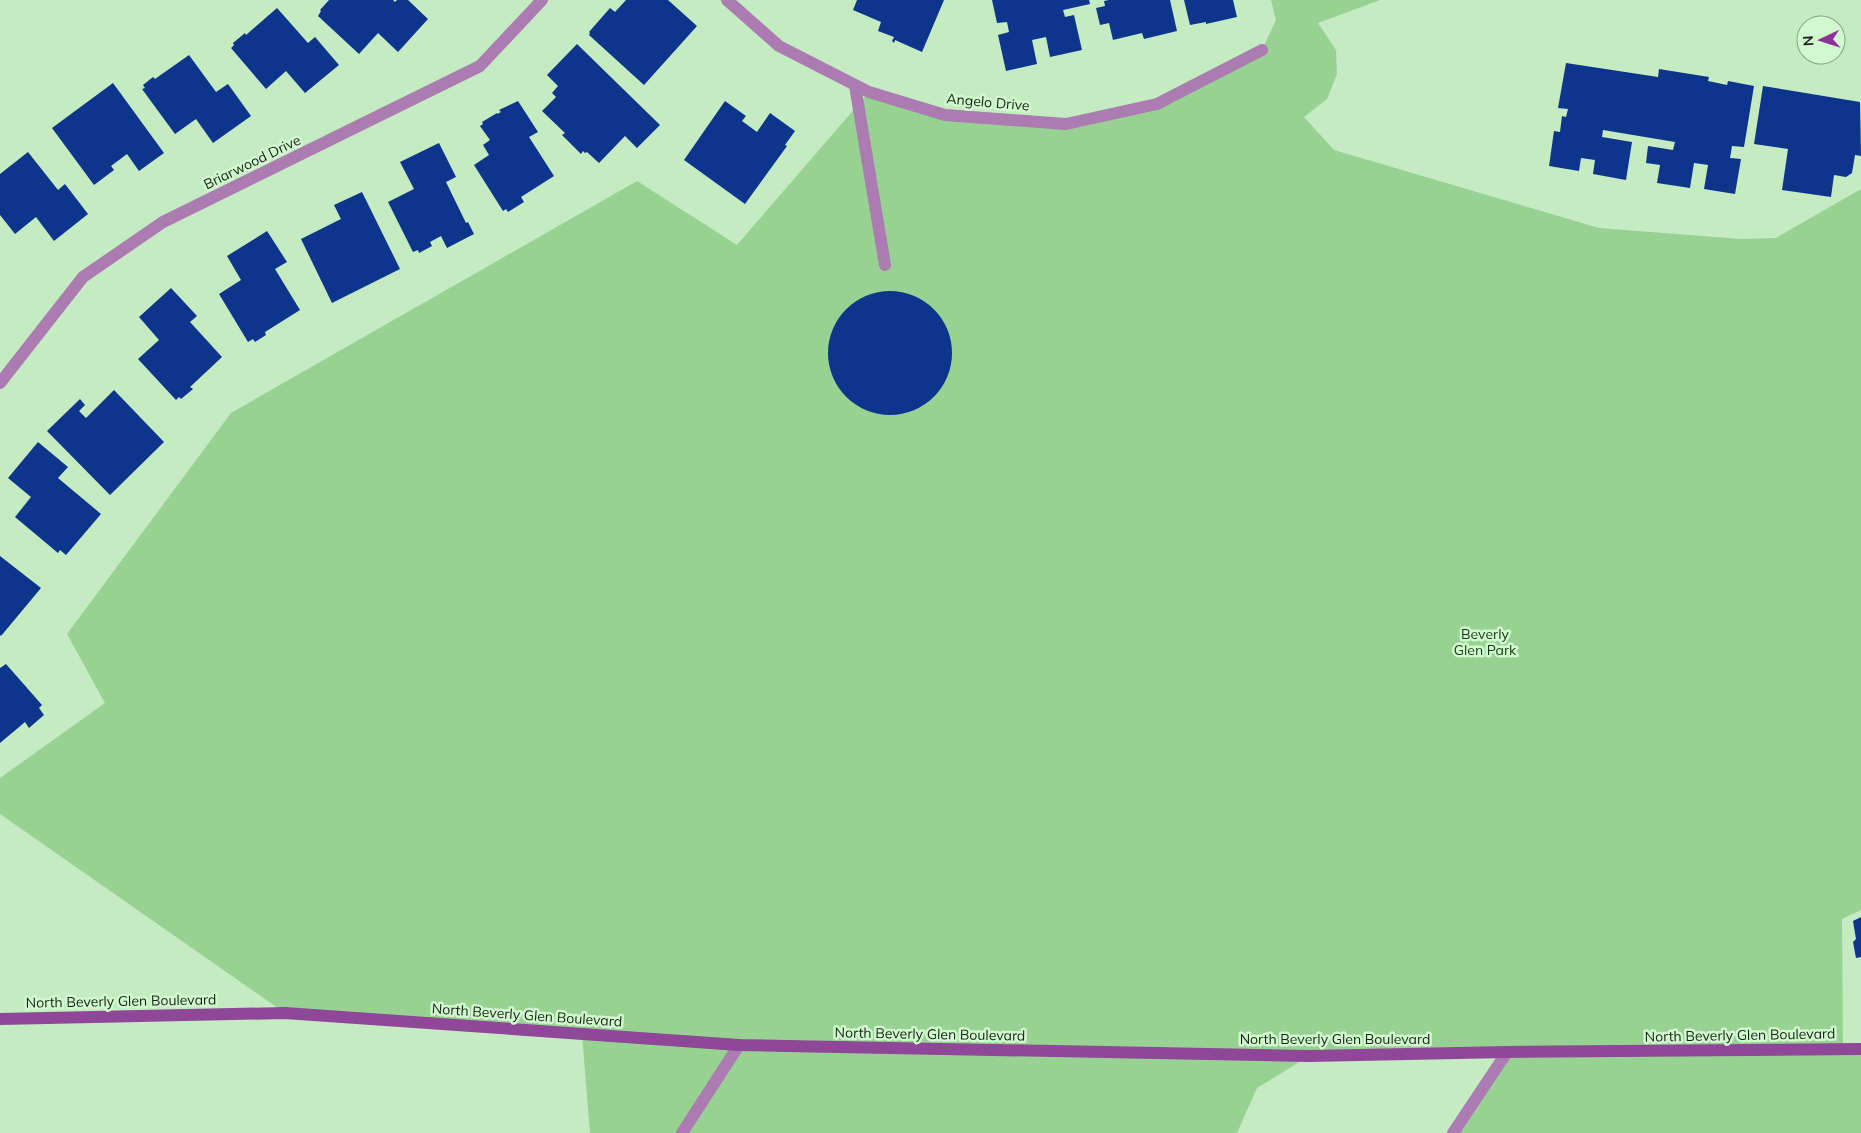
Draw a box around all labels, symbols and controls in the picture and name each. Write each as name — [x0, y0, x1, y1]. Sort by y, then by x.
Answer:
north arrow — [1796, 15, 1846, 65]
text: N — [1799, 35, 1817, 47]
street label: Angelo Drive — [946, 89, 1030, 115]
street label: Briarwood Drive — [201, 131, 303, 193]
park label: Beverly Glen Park — [1454, 625, 1517, 659]
street label: North Beverly Glen Boulevard — [25, 990, 217, 1012]
street label: North Beverly Glen Boulevard — [431, 999, 623, 1031]
street label: North Beverly Glen Boulevard — [834, 1023, 1026, 1045]
street label: North Beverly Glen Boulevard — [1644, 1024, 1836, 1046]
street label: North Beverly Glen Boulevard — [1240, 1030, 1430, 1048]

